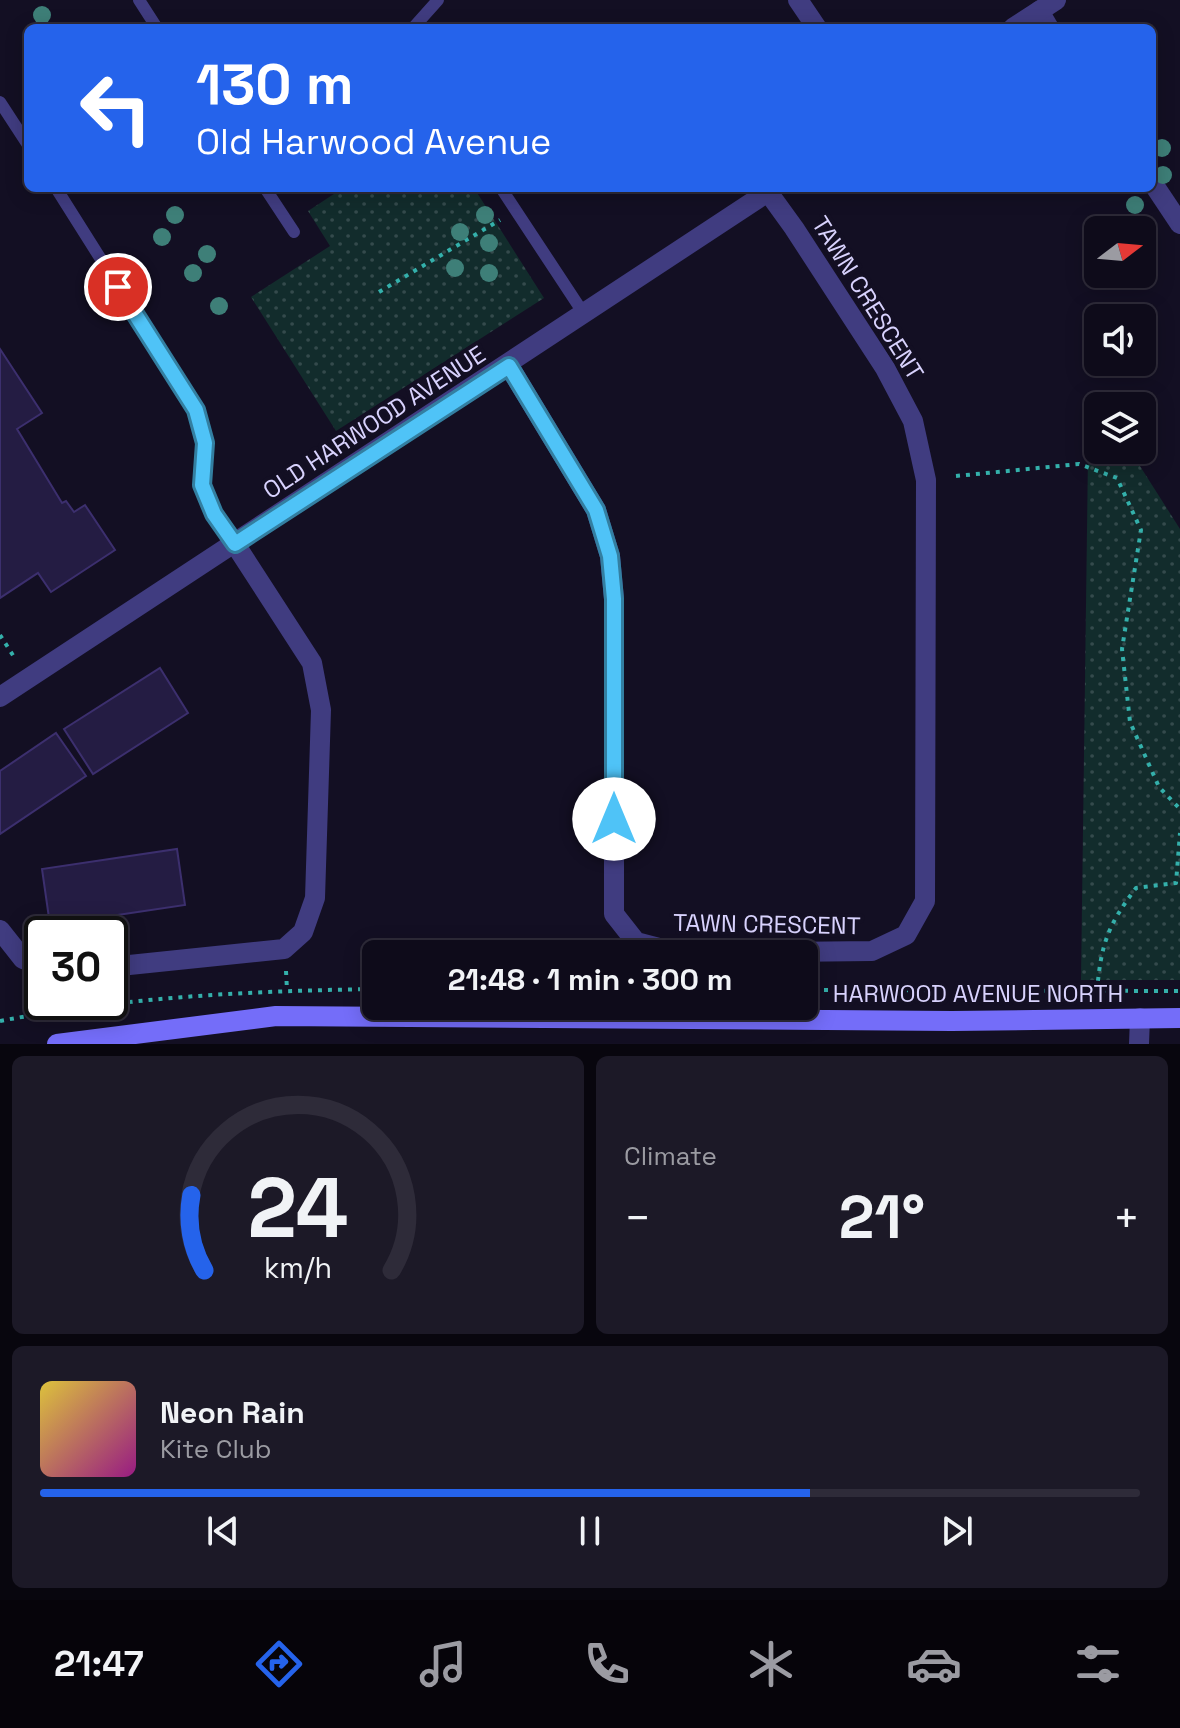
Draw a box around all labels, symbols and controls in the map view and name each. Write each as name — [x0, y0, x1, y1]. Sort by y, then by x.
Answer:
text: 130 m — [196, 49, 354, 120]
icon: left — [64, 56, 168, 160]
text: Old Harwood Avenue — [196, 119, 551, 165]
street label: TAWN CRESCENT — [805, 210, 931, 386]
north arrow — [1084, 216, 1156, 288]
map controls — [1084, 216, 1156, 464]
pin — [84, 253, 152, 321]
icon: arrive — [96, 265, 140, 309]
button: sound — [1084, 304, 1156, 376]
street label: OLD HARWOOD AVENUE — [257, 338, 491, 506]
button: layers — [1084, 392, 1156, 464]
position arrow — [572, 777, 656, 861]
street label: TAWN CRESCENT — [673, 907, 861, 941]
speed limit sign: 30 — [24, 916, 128, 1020]
text: 21:48 · 1 min · 300 m — [448, 960, 732, 999]
street label: HARWOOD AVENUE NORTH — [833, 978, 1123, 1009]
text: Climate — [624, 1139, 717, 1173]
text: 24 — [248, 1155, 348, 1261]
text: 21° — [839, 1179, 925, 1256]
text: − — [624, 1190, 651, 1246]
text: + — [1113, 1190, 1140, 1246]
text: km/h — [264, 1250, 332, 1286]
text: Neon Rain — [160, 1393, 305, 1432]
text: Kite Club — [160, 1432, 272, 1466]
icon: previous — [201, 1509, 245, 1553]
icon: pause — [568, 1509, 612, 1553]
icon: next — [935, 1509, 979, 1553]
icon: directions — [251, 1636, 307, 1692]
icon: music — [415, 1636, 471, 1692]
icon: phone — [579, 1636, 635, 1692]
icon: climate — [743, 1636, 799, 1692]
icon: car — [906, 1636, 962, 1692]
icon: filters — [1070, 1636, 1126, 1692]
text: 21:47 — [54, 1641, 144, 1687]

